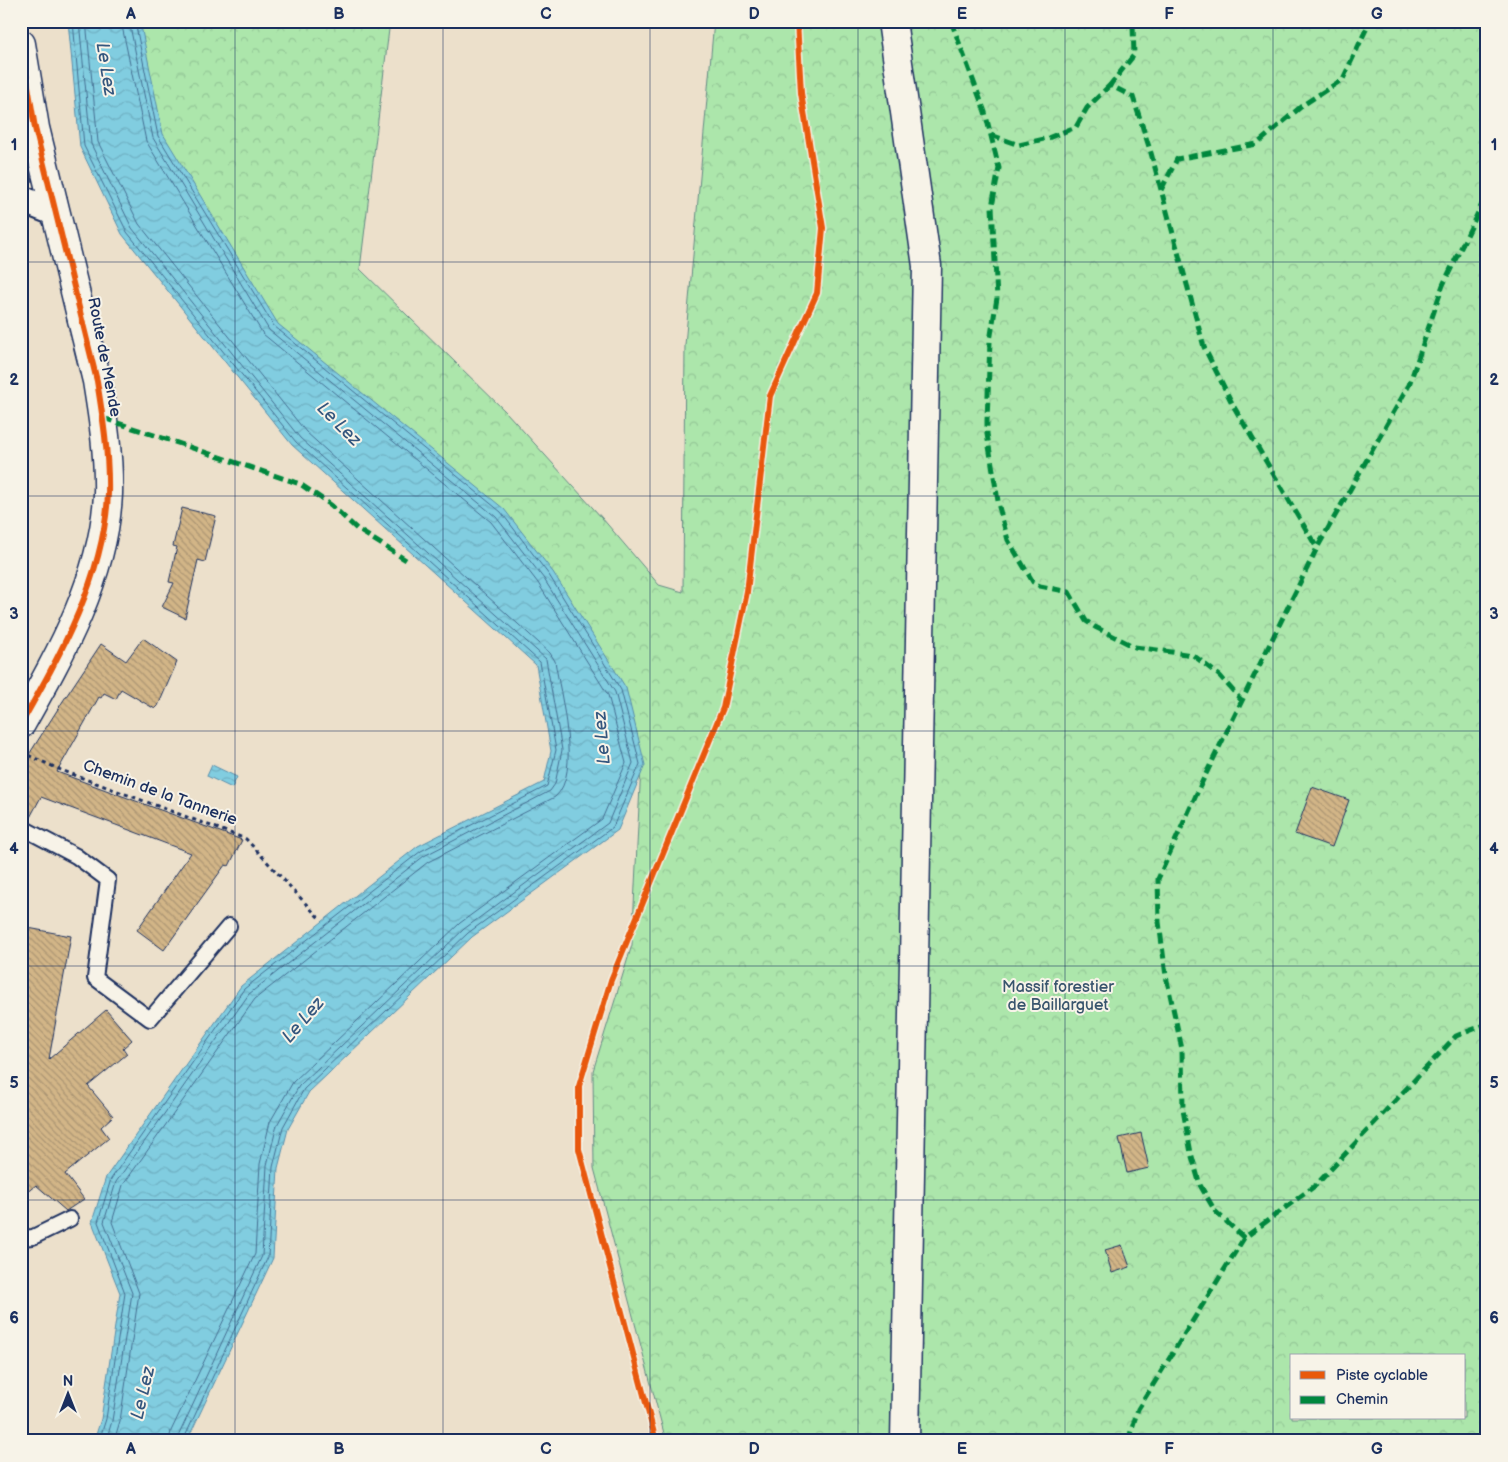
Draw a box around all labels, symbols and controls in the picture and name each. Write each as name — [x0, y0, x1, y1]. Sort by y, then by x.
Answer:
text: A — [125, 5, 136, 24]
text: B — [333, 5, 345, 24]
text: C — [540, 5, 552, 24]
text: D — [748, 5, 760, 24]
text: E — [957, 5, 967, 24]
text: F — [1164, 5, 1174, 24]
text: G — [1371, 5, 1383, 24]
water label: Le Lez — [91, 41, 121, 97]
text: 1 — [11, 136, 17, 155]
text: 1 — [1491, 136, 1497, 155]
street label: Route de Mende — [83, 296, 125, 419]
text: 2 — [9, 371, 19, 390]
text: 2 — [1489, 371, 1499, 390]
water label: Le Lez — [313, 398, 366, 451]
text: 3 — [9, 605, 19, 624]
text: 3 — [1489, 605, 1499, 624]
water label: Le Lez — [589, 710, 615, 765]
street label: Chemin de la Tannerie — [80, 756, 240, 830]
text: 4 — [9, 840, 19, 859]
text: 4 — [1489, 840, 1499, 859]
park label: Massif forestier de Baillarguet — [1002, 978, 1114, 1015]
water label: Le Lez — [278, 993, 329, 1047]
text: 5 — [9, 1074, 19, 1093]
text: 5 — [1489, 1074, 1499, 1093]
text: 6 — [9, 1309, 19, 1328]
text: 6 — [1489, 1309, 1499, 1328]
legend — [1290, 1354, 1466, 1420]
water label: Le Lez — [127, 1364, 159, 1421]
text: Piste cyclable — [1336, 1366, 1428, 1385]
north arrow — [42, 1370, 92, 1420]
text: N — [63, 1373, 73, 1390]
text: Chemin — [1336, 1390, 1388, 1409]
text: A — [125, 1440, 136, 1459]
text: B — [333, 1440, 345, 1459]
text: C — [540, 1440, 552, 1459]
text: D — [748, 1440, 760, 1459]
text: E — [957, 1440, 967, 1459]
text: F — [1164, 1440, 1174, 1459]
text: G — [1371, 1440, 1383, 1459]

